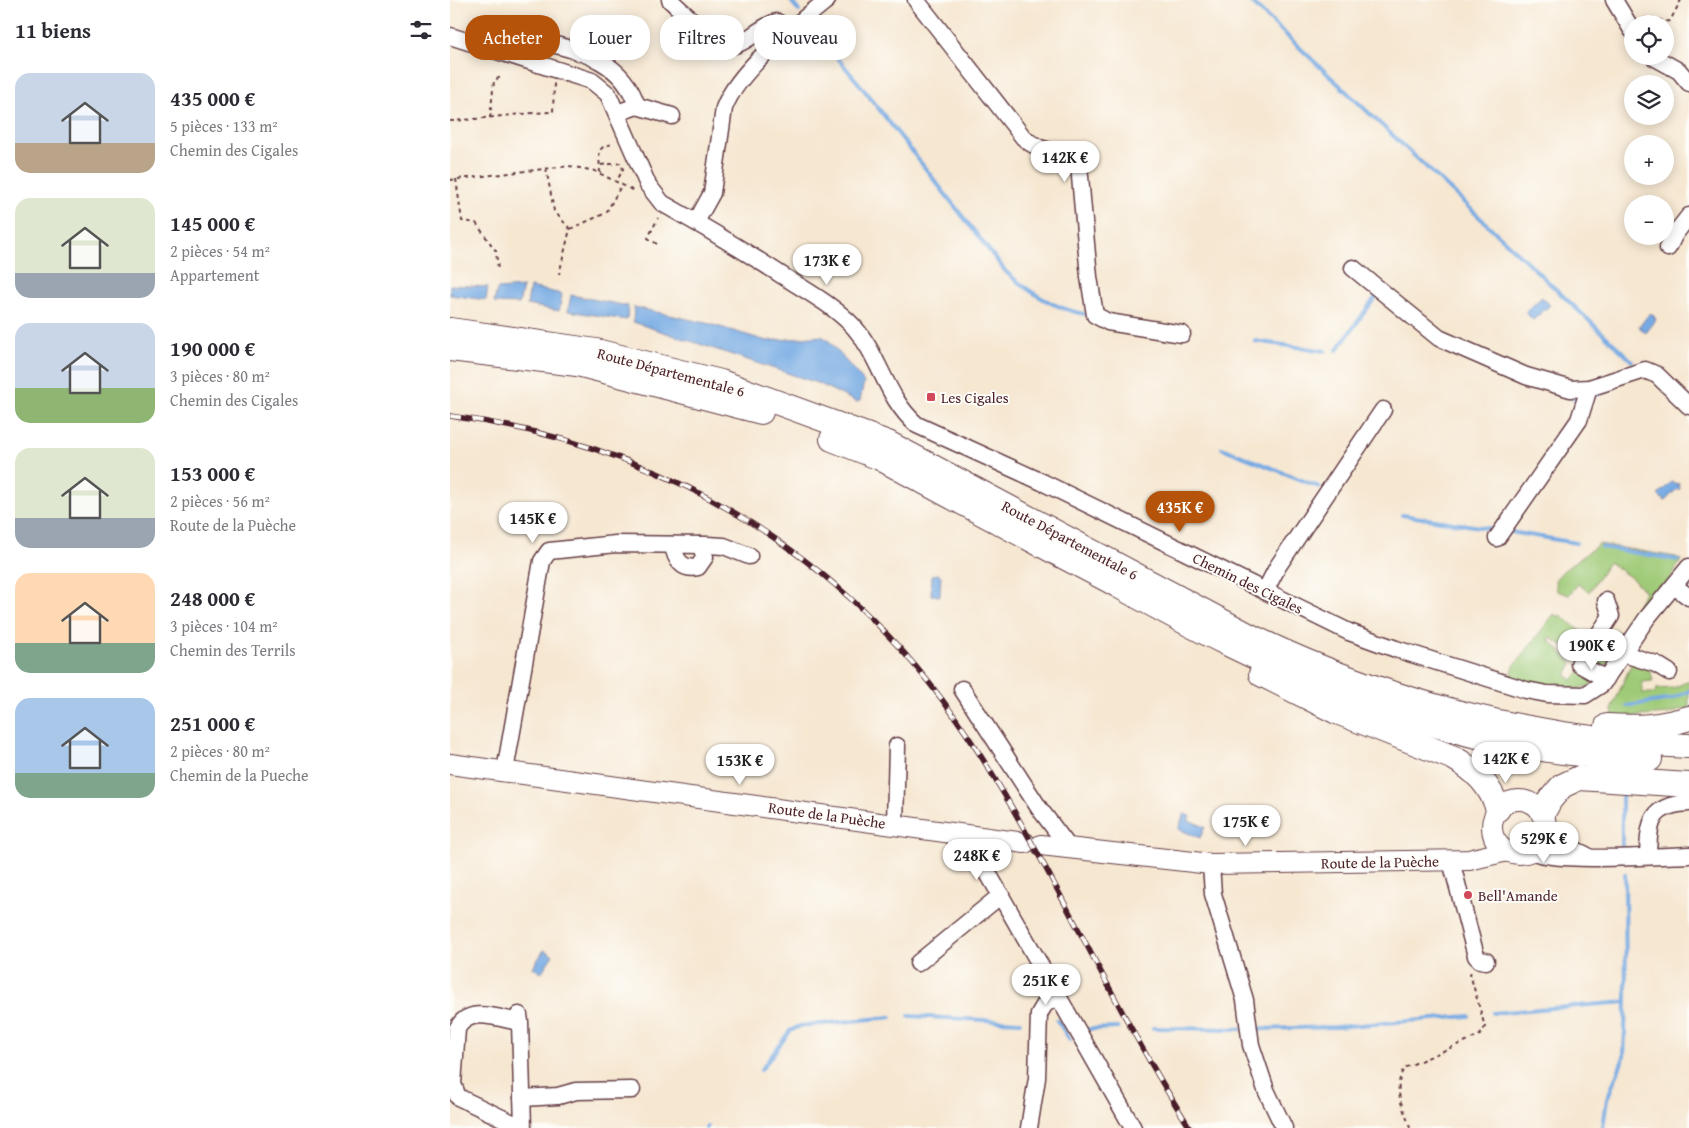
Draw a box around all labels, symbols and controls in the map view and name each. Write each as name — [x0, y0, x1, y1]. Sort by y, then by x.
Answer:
text: 11 biens — [15, 15, 91, 46]
chip: Acheter — [465, 15, 560, 60]
chip: Louer — [570, 15, 650, 60]
chip: Filtres — [660, 15, 744, 60]
chip: Nouveau — [754, 15, 856, 60]
map controls — [1624, 15, 1674, 245]
button: locate — [1624, 15, 1674, 65]
icon: filters — [407, 16, 435, 44]
button: layers — [1624, 75, 1674, 125]
text: 435 000 € — [170, 83, 255, 114]
icon: home — [55, 93, 115, 153]
text: 5 pièces · 133 m² — [170, 114, 278, 138]
button: + — [1624, 135, 1674, 185]
text: Chemin des Cigales — [170, 138, 298, 162]
pin: 142K € — [1024, 140, 1106, 183]
text: 142K € — [1042, 145, 1088, 169]
button: − — [1624, 195, 1674, 245]
text: 145 000 € — [170, 208, 255, 239]
icon: home — [55, 218, 115, 278]
text: 2 pièces · 54 m² — [170, 239, 270, 263]
pin: 173K € — [786, 244, 868, 286]
text: 173K € — [804, 248, 850, 272]
text: Appartement — [170, 263, 260, 287]
text: 190 000 € — [170, 333, 255, 364]
street label: Route Départementale 6 — [595, 342, 747, 402]
icon: home — [55, 343, 115, 403]
text: 3 pièces · 80 m² — [170, 364, 270, 388]
place label: Les Cigales — [941, 387, 1009, 408]
text: Chemin des Cigales — [170, 388, 298, 412]
marker: Les Cigales — [925, 391, 937, 403]
text: 153 000 € — [170, 458, 255, 489]
icon: home — [55, 468, 115, 528]
text: 2 pièces · 56 m² — [170, 489, 270, 513]
pin: 435K € — [1139, 490, 1221, 533]
street label: Route Départementale 6 — [998, 495, 1142, 585]
text: 435K € — [1157, 495, 1203, 519]
pin: 145K € — [492, 502, 574, 544]
text: 145K € — [510, 506, 556, 530]
text: Route de la Puèche — [170, 513, 296, 537]
street label: Chemin des Cigales — [1189, 547, 1307, 619]
text: 248 000 € — [170, 583, 255, 614]
icon: home — [55, 593, 115, 653]
text: 3 pièces · 104 m² — [170, 614, 278, 638]
pin: 190K € — [1551, 628, 1633, 671]
text: 190K € — [1569, 633, 1615, 657]
text: Chemin des Terrils — [170, 638, 296, 662]
text: 251 000 € — [170, 708, 255, 739]
icon: home — [55, 718, 115, 778]
text: 2 pièces · 80 m² — [170, 739, 270, 763]
pin: 142K € — [1465, 742, 1547, 784]
pin: 153K € — [699, 744, 781, 786]
text: 142K € — [1483, 746, 1529, 770]
text: 153K € — [717, 748, 763, 772]
text: Chemin de la Pueche — [170, 763, 309, 787]
street label: Route de la Puèche — [767, 796, 887, 834]
pin: 175K € — [1205, 804, 1287, 847]
text: 175K € — [1223, 809, 1269, 833]
pin: 529K € — [1503, 822, 1585, 864]
text: 529K € — [1521, 826, 1567, 850]
pin: 248K € — [936, 838, 1018, 881]
text: 248K € — [954, 843, 1000, 867]
street label: Route de la Puèche — [1321, 850, 1439, 874]
place label: Bell'Amande — [1478, 885, 1558, 906]
marker: Bell'Amande — [1462, 889, 1474, 901]
pin: 251K € — [1005, 964, 1087, 1006]
text: 251K € — [1023, 968, 1069, 992]

